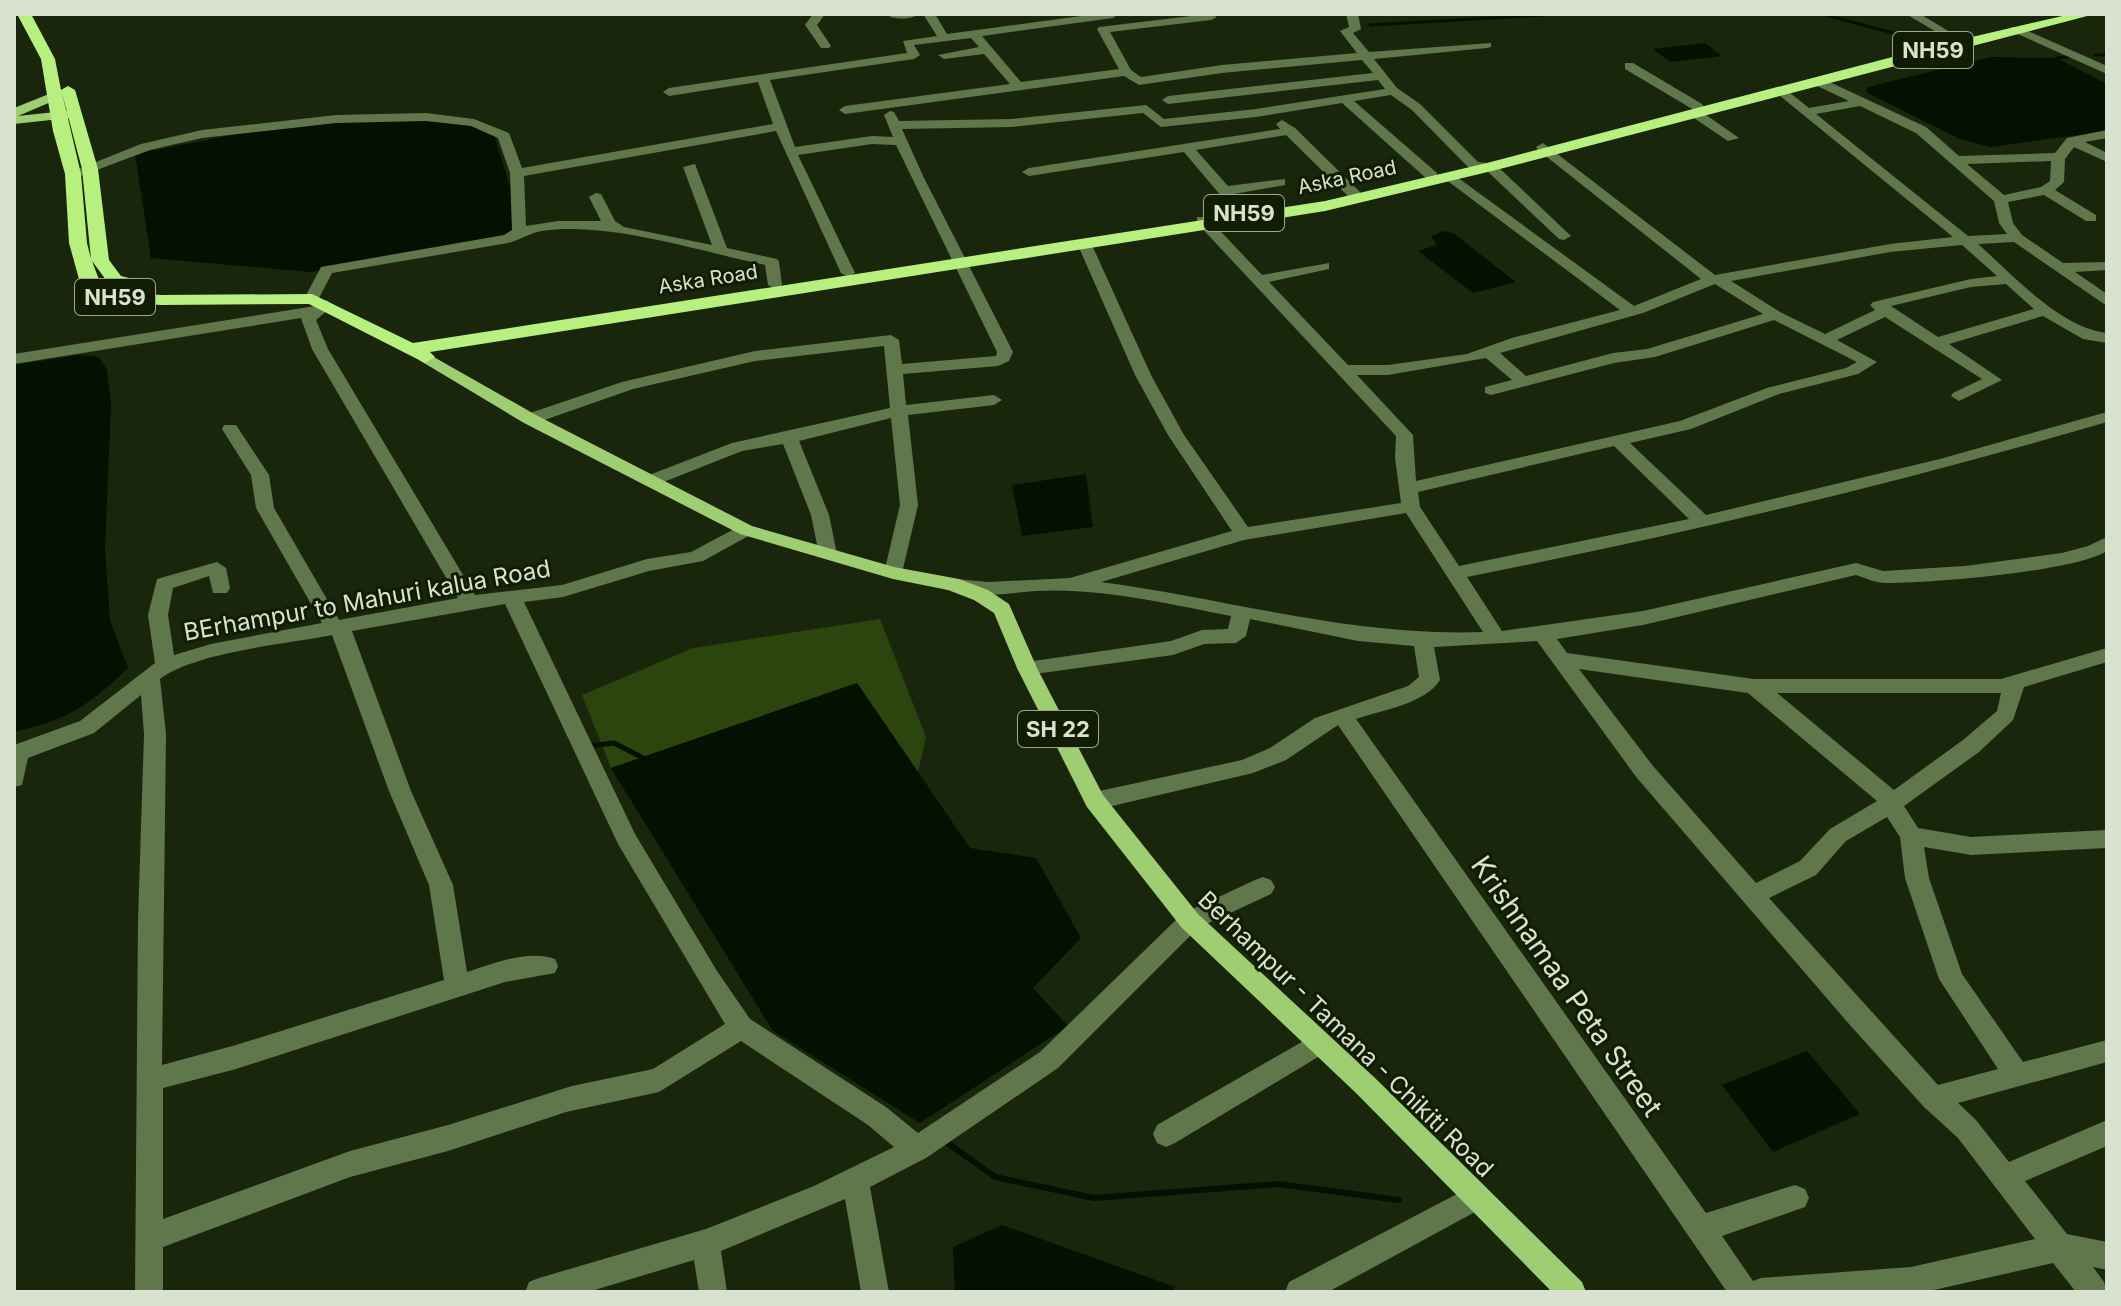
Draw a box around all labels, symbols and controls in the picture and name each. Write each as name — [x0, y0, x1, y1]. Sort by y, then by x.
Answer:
road number: NH59 — [1893, 32, 1973, 68]
street label: Aska Road — [1295, 155, 1399, 199]
road number: NH59 — [1204, 195, 1284, 231]
street label: Aska Road — [657, 259, 759, 299]
road number: NH59 — [75, 279, 155, 315]
street label: BErhampur to Mahuri kalua Road — [181, 553, 553, 647]
road number: SH 22 — [1018, 711, 1098, 747]
street label: Krishnamaa Peta Street — [1464, 849, 1670, 1123]
street label: Berhampur - Tamana - Chikiti Road — [1192, 885, 1500, 1183]

